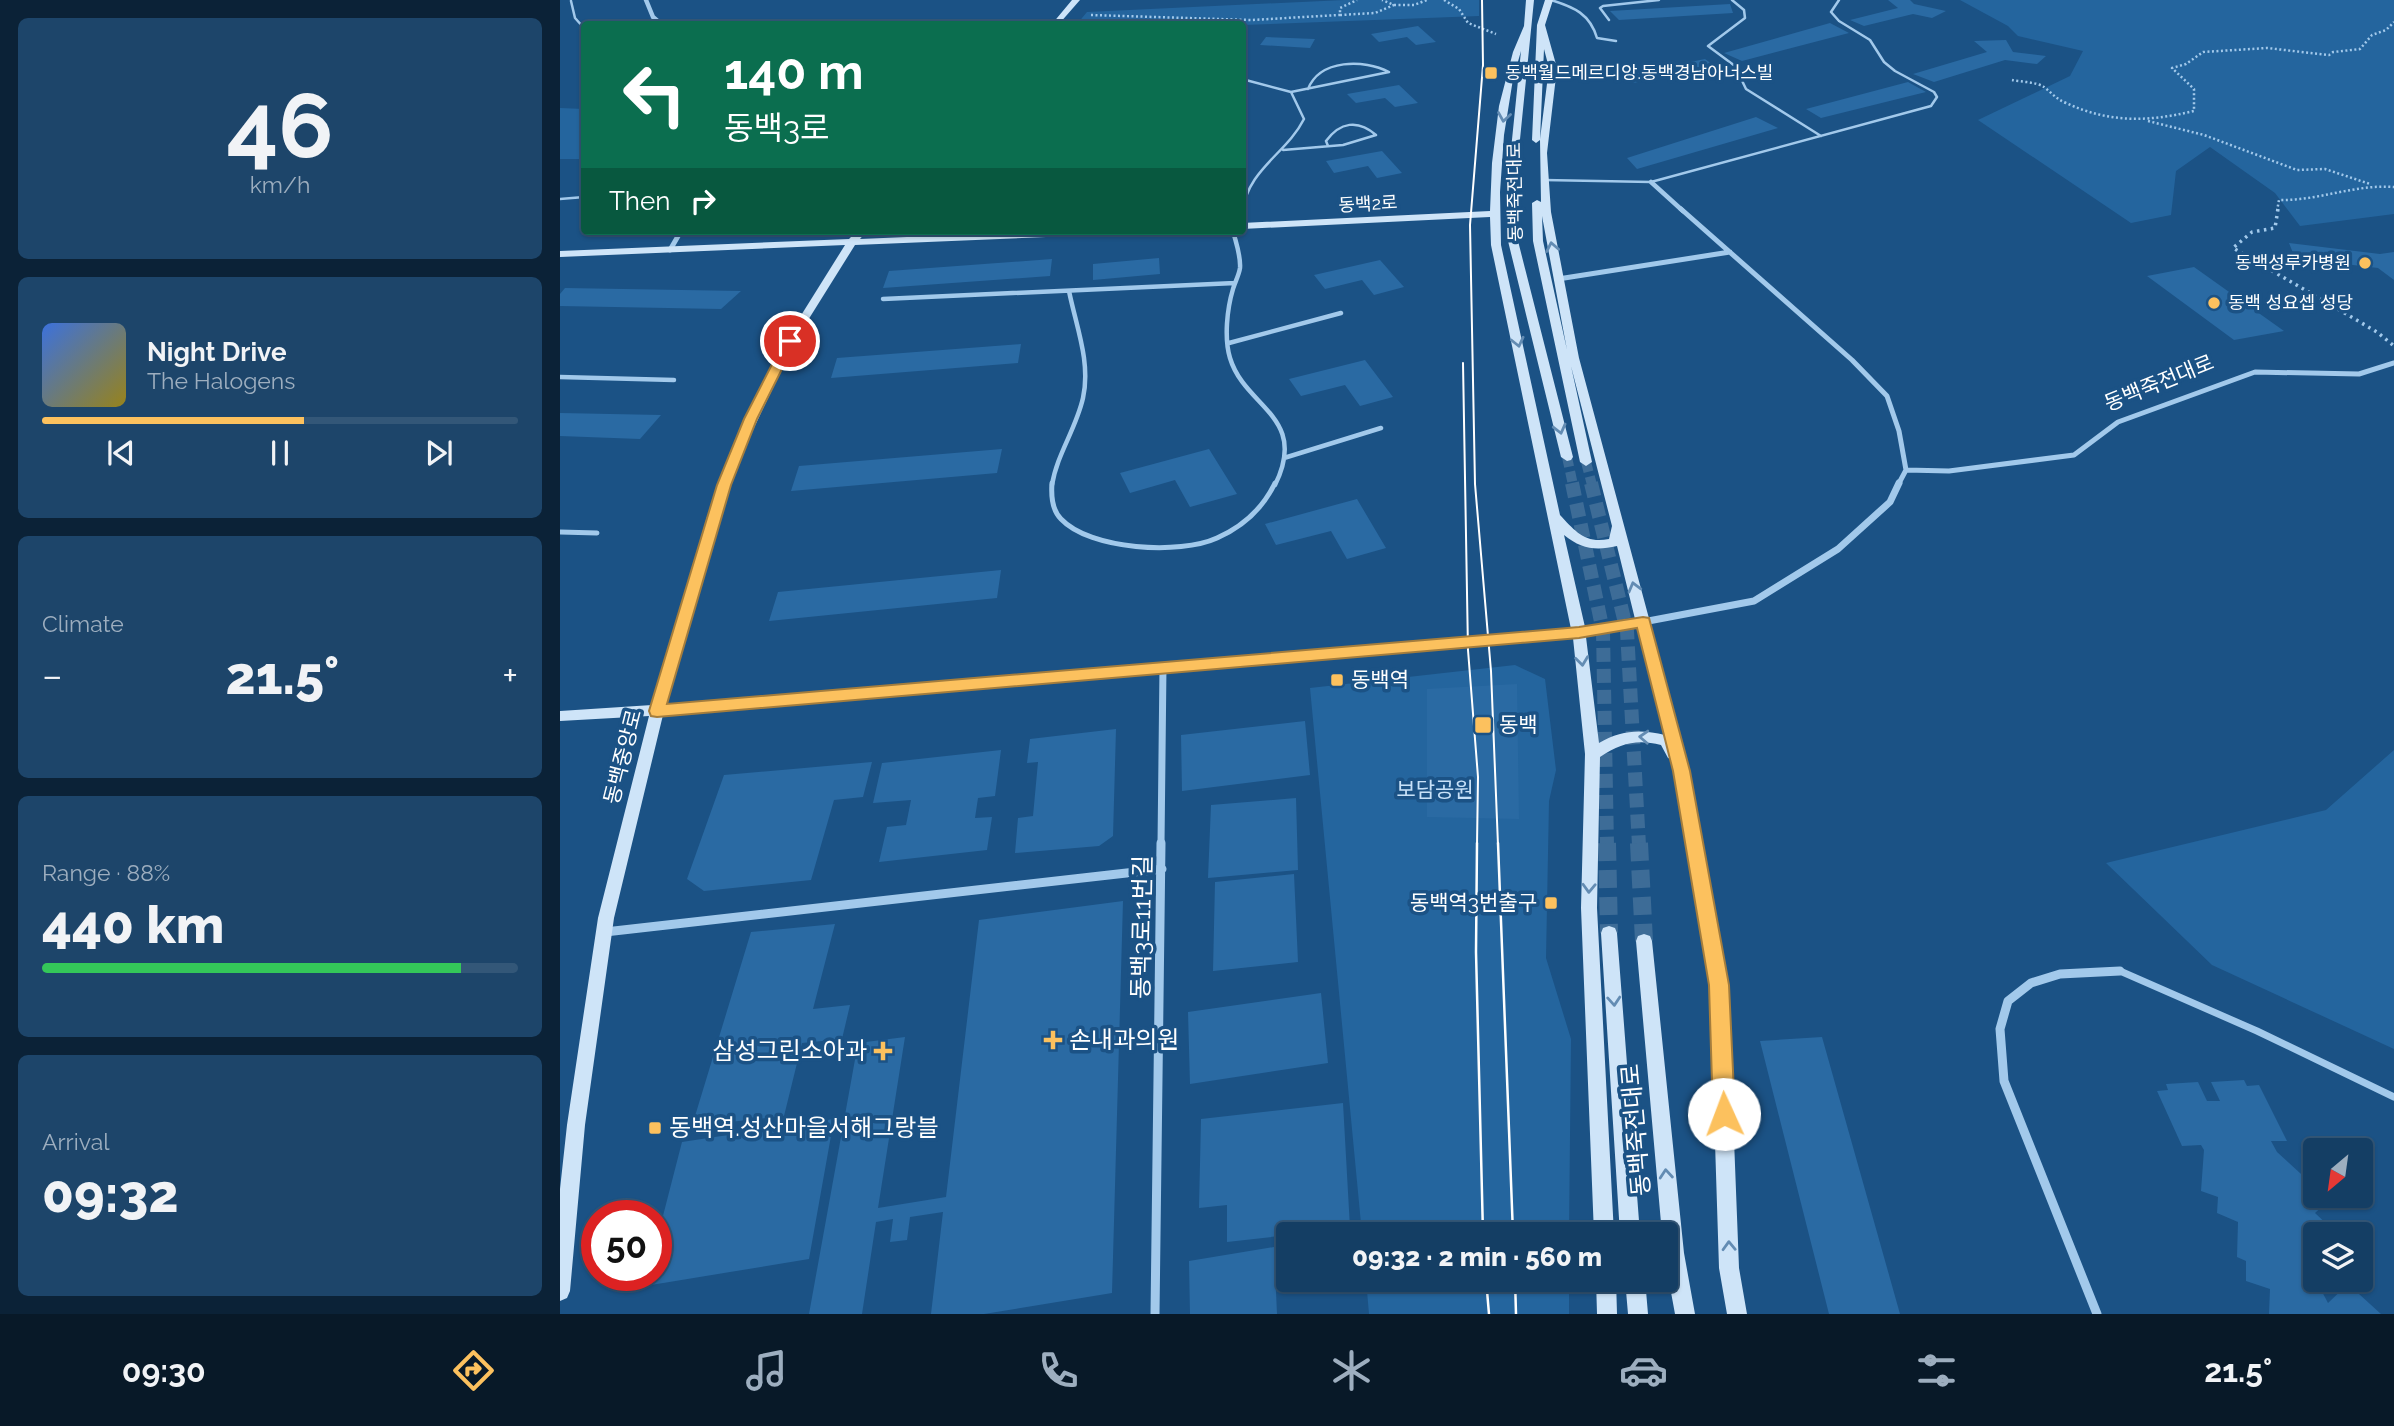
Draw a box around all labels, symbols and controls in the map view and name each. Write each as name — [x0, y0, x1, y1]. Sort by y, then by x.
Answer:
text: 140 m — [724, 43, 864, 100]
icon: left — [609, 49, 700, 140]
place label: 동백월드메르디앙.동백경남아너스빌 — [1505, 62, 1773, 83]
marker: 동백월드메르디앙.동백경남아너스빌 — [1483, 65, 1499, 81]
text: 46 — [226, 72, 334, 179]
text: 동백3로 — [724, 109, 829, 146]
one-way arrow — [1497, 112, 1512, 123]
street label: 동백죽전대로 — [1503, 142, 1526, 242]
text: km/h — [250, 171, 310, 198]
icon: right — [684, 182, 722, 220]
text: Then — [609, 186, 670, 216]
street label: 동백2로 — [1338, 191, 1398, 216]
one-way arrow — [1546, 241, 1561, 253]
place label: 동백성루카병원 — [2235, 252, 2351, 273]
marker: 동백성루카병원 — [2357, 255, 2373, 271]
place label: 동백 성요셉 성당 — [2228, 292, 2353, 313]
marker: 동백 성요셉 성당 — [2206, 295, 2222, 311]
pin — [760, 311, 820, 371]
icon: arrive — [771, 322, 809, 360]
one-way arrow — [1510, 336, 1524, 348]
text: Night Drive — [147, 337, 286, 367]
street label: 동백죽전대로 — [2100, 349, 2217, 416]
text: The Halogens — [147, 367, 295, 394]
one-way arrow — [1552, 423, 1566, 435]
icon: previous — [102, 434, 140, 472]
icon: pause — [261, 434, 299, 472]
icon: next — [420, 434, 458, 472]
one-way arrow — [1628, 582, 1642, 594]
text: Climate — [42, 610, 124, 637]
text: 21.5° — [225, 645, 339, 706]
text: − — [42, 653, 62, 698]
text: + — [502, 653, 518, 698]
one-way arrow — [1574, 656, 1589, 667]
place label: 동백역 — [1351, 667, 1409, 692]
marker: 동백역 — [1329, 672, 1345, 688]
street label: 동백중앙로 — [599, 707, 646, 807]
place label: 동백 — [1499, 712, 1538, 737]
marker: 동백 — [1473, 715, 1493, 735]
one-way arrow — [1638, 730, 1649, 745]
park label: 보담공원 — [1396, 777, 1474, 802]
street label: 동백3로11번길 — [1126, 855, 1157, 999]
text: Range · 88% — [42, 859, 170, 886]
one-way arrow — [1582, 882, 1597, 893]
place label: 동백역3번출구 — [1410, 890, 1537, 915]
text: 440 km — [42, 894, 224, 955]
marker: 동백역3번출구 — [1543, 895, 1559, 911]
one-way arrow — [1606, 996, 1621, 1007]
place label: 손내과의원 — [1069, 1025, 1179, 1054]
marker: 손내과의원 — [1043, 1030, 1063, 1050]
place label: 삼성그린소아과 — [712, 1036, 867, 1065]
marker: 삼성그린소아과 — [873, 1041, 893, 1061]
street label: 동백죽전대로 — [1615, 1063, 1656, 1197]
position arrow — [1687, 1077, 1761, 1151]
place label: 동백역.성산마을서해그랑블 — [669, 1113, 939, 1142]
marker: 동백역.성산마을서해그랑블 — [647, 1120, 663, 1136]
text: Arrival — [42, 1128, 109, 1155]
north arrow — [2303, 1138, 2373, 1208]
map controls — [2303, 1138, 2373, 1292]
text: 09:32 — [42, 1163, 179, 1224]
one-way arrow — [1659, 1168, 1674, 1179]
speed limit sign: 50 — [581, 1200, 672, 1291]
button: layers — [2303, 1222, 2373, 1292]
one-way arrow — [1721, 1241, 1736, 1252]
text: 09:32 · 2 min · 560 m — [1352, 1242, 1602, 1272]
icon: directions — [449, 1346, 498, 1395]
icon: music — [742, 1346, 791, 1395]
icon: phone — [1034, 1346, 1083, 1395]
icon: climate — [1327, 1346, 1376, 1395]
icon: car — [1619, 1346, 1668, 1395]
icon: filters — [1912, 1346, 1961, 1395]
text: 09:30 — [122, 1352, 206, 1389]
text: 21.5° — [2204, 1352, 2272, 1389]

